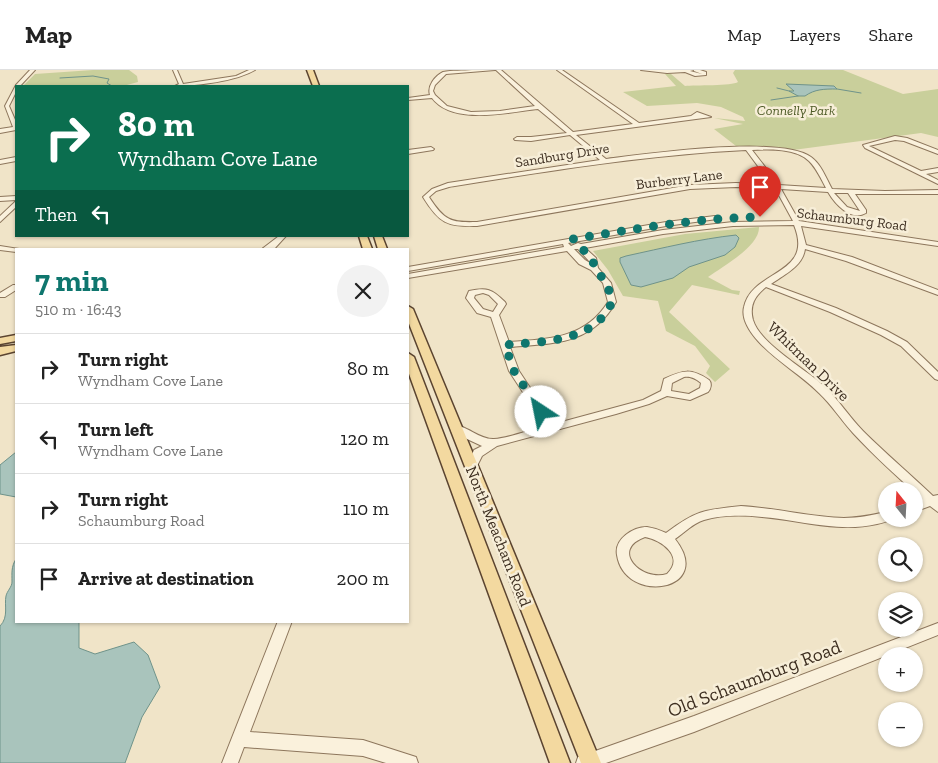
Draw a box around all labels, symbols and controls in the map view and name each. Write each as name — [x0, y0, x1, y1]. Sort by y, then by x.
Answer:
text: Map — [25, 20, 72, 49]
text: Map — [727, 24, 762, 46]
text: Layers — [790, 24, 841, 46]
text: Share — [869, 24, 913, 46]
park label: Connelly Park — [757, 102, 835, 119]
text: 80 m — [118, 103, 194, 145]
icon: right — [35, 105, 100, 170]
street label: Sandburg Drive — [514, 140, 611, 171]
text: Wyndham Cove Lane — [118, 145, 318, 172]
street label: Burberry Lane — [635, 166, 724, 193]
pin — [739, 166, 781, 217]
icon: arrive — [746, 173, 774, 201]
icon: left — [87, 200, 115, 228]
text: Then — [35, 203, 77, 226]
street label: Schaumburg Road — [796, 204, 908, 235]
text: 7 min — [35, 263, 109, 299]
button: close — [337, 265, 389, 317]
text: 510 m · 16:43 — [35, 300, 121, 319]
street label: Whitman Drive — [764, 318, 853, 405]
text: Turn right — [78, 348, 168, 371]
icon: right — [35, 355, 63, 383]
text: 80 m — [347, 357, 389, 380]
text: Wyndham Cove Lane — [78, 371, 223, 390]
position arrow — [514, 385, 566, 437]
text: Turn left — [78, 418, 153, 441]
icon: left — [35, 425, 63, 453]
text: 120 m — [340, 427, 389, 450]
text: Wyndham Cove Lane — [78, 441, 223, 460]
street label: North Meacham Road — [462, 463, 535, 609]
north arrow — [878, 482, 922, 528]
map controls — [878, 482, 923, 747]
text: Turn right — [78, 488, 168, 511]
icon: right — [35, 495, 63, 523]
text: 110 m — [343, 497, 389, 520]
text: Schaumburg Road — [78, 511, 204, 530]
button: search — [878, 537, 923, 582]
icon: arrive — [35, 565, 63, 593]
text: Arrive at destination — [78, 567, 254, 590]
text: 200 m — [337, 567, 389, 590]
button: layers — [878, 592, 923, 637]
street label: Old Schaumburg Road — [664, 635, 845, 722]
button: + — [878, 647, 923, 692]
button: − — [878, 702, 923, 747]

